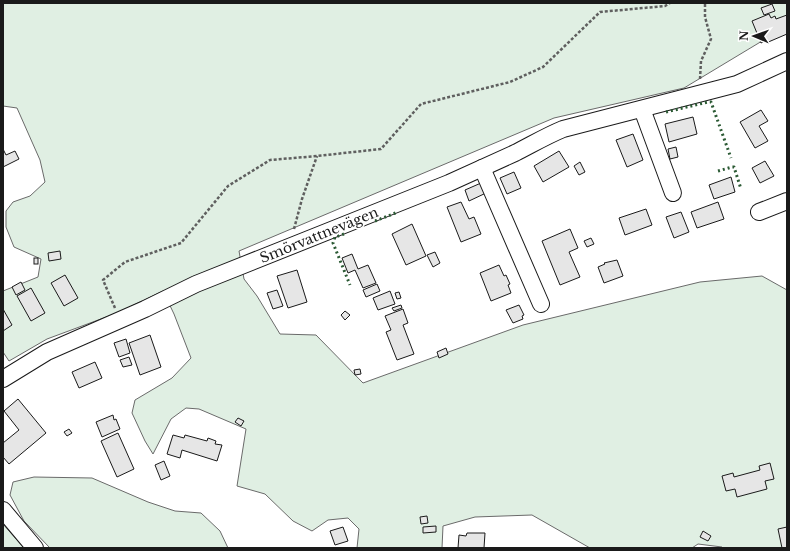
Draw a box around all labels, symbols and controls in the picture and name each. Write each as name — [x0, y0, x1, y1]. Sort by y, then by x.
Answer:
north arrow — [734, 16, 774, 56]
text: N — [737, 30, 751, 41]
street label: Smörvattnevägen — [257, 203, 381, 267]

